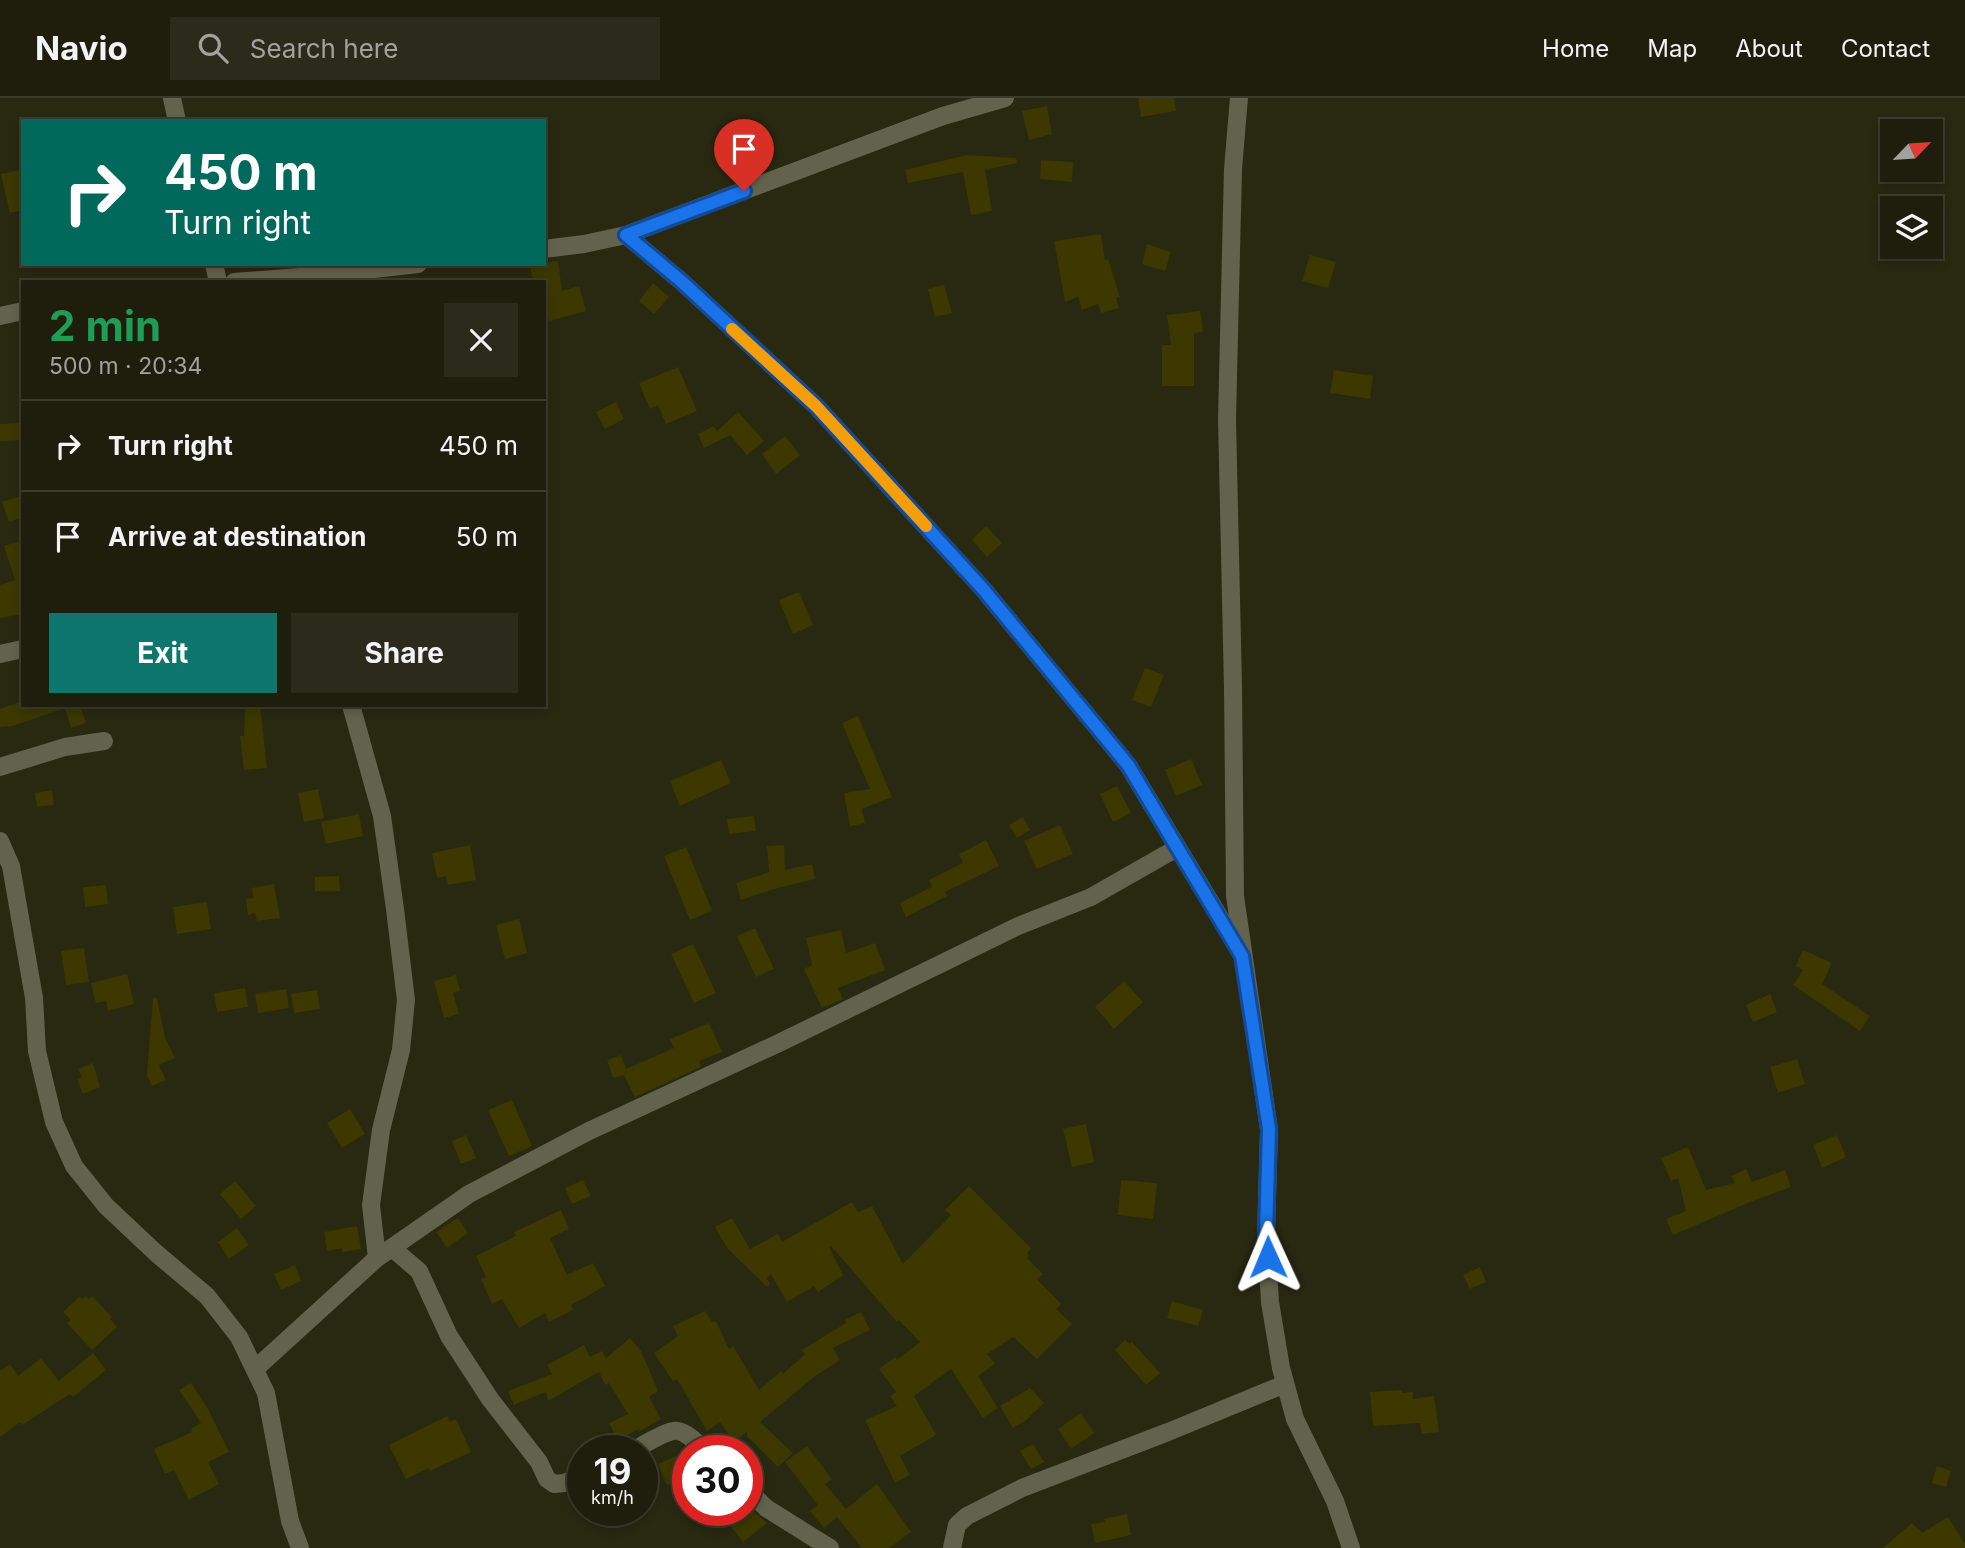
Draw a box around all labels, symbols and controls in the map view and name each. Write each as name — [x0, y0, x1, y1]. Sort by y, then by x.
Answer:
search box — [170, 17, 660, 80]
text: Navio — [35, 28, 128, 68]
icon: search — [194, 29, 232, 67]
text: Search here — [250, 33, 398, 64]
text: Home — [1542, 34, 1609, 63]
text: Map — [1647, 34, 1697, 63]
text: About — [1735, 34, 1803, 63]
text: Contact — [1841, 34, 1930, 63]
pin — [714, 119, 774, 191]
north arrow — [1880, 119, 1942, 182]
map controls — [1880, 119, 1943, 259]
icon: arrive — [725, 130, 763, 168]
text: 450 m — [164, 143, 318, 202]
icon: right — [49, 147, 140, 238]
button: layers — [1880, 196, 1943, 259]
text: Turn right — [164, 203, 311, 242]
text: 2 min — [49, 300, 161, 351]
button: close — [444, 303, 518, 377]
text: 500 m · 20:34 — [49, 352, 202, 380]
icon: right — [49, 427, 87, 465]
text: Turn right — [108, 430, 233, 461]
text: 450 m — [439, 430, 518, 461]
icon: arrive — [49, 518, 87, 556]
text: Arrive at destination — [108, 521, 367, 552]
text: 50 m — [456, 521, 518, 552]
button: Exit — [49, 613, 277, 693]
button: Share — [291, 613, 518, 693]
position arrow — [1231, 1220, 1305, 1294]
speed limit sign: 30 — [672, 1435, 763, 1526]
text: 19 — [594, 1450, 631, 1492]
text: km/h — [591, 1487, 634, 1508]

